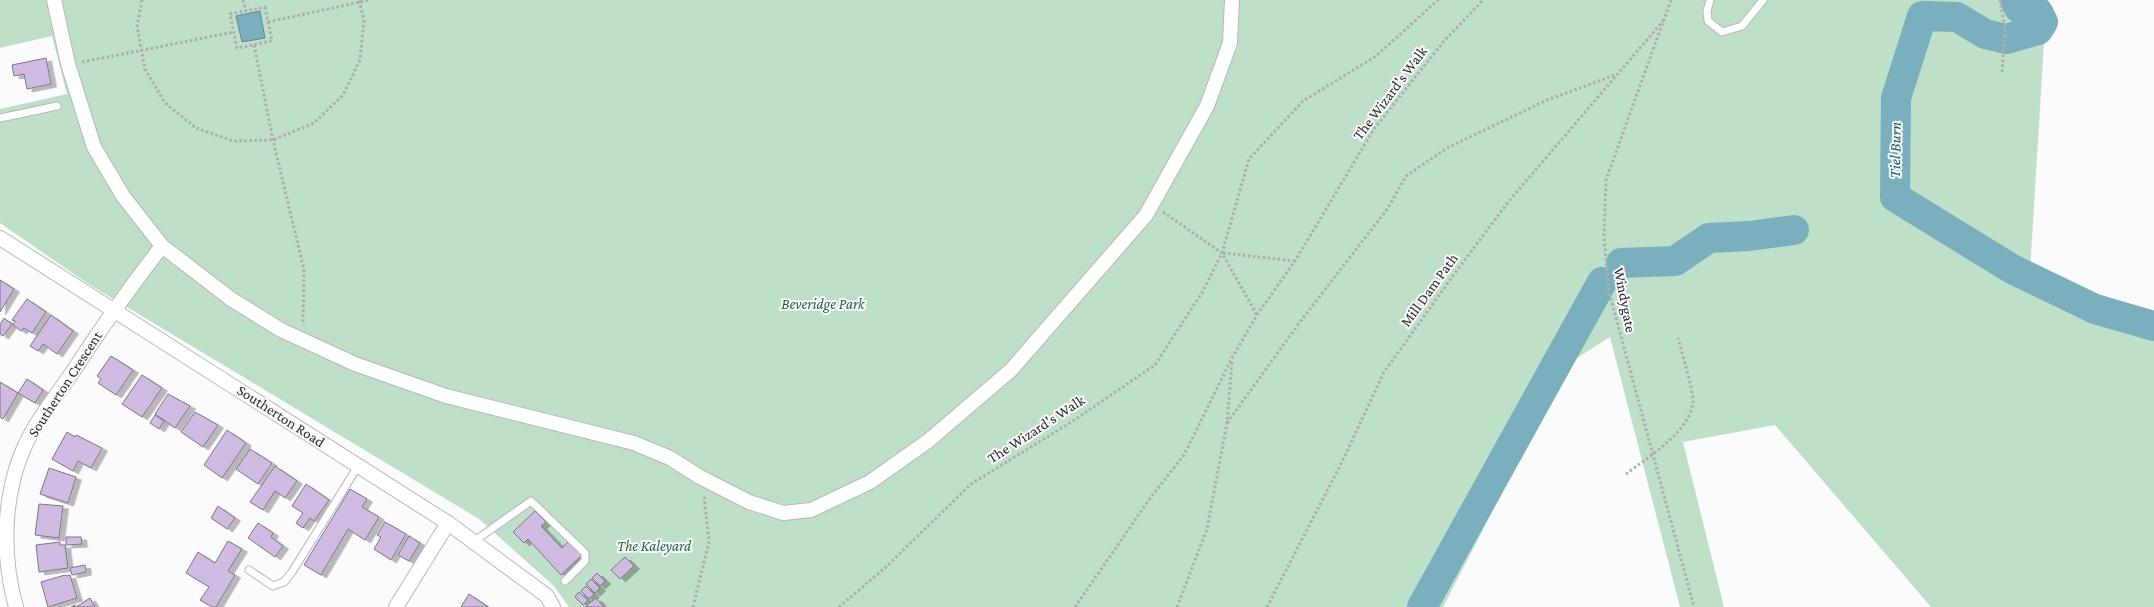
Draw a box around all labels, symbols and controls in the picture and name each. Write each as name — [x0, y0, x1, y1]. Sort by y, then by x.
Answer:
street label: The Wizard's Walk — [1350, 43, 1431, 143]
water label: Tiel Burn — [1886, 122, 1904, 178]
street label: Mill Dam Path — [1397, 250, 1461, 330]
street label: Windygate — [1610, 266, 1639, 334]
park label: Beveridge Park — [781, 296, 866, 313]
street label: Southerton Crescent — [25, 327, 106, 440]
street label: Southerton Road — [234, 382, 328, 450]
street label: The Wizard's Walk — [984, 391, 1088, 466]
park label: The Kaleyard — [617, 538, 692, 555]

